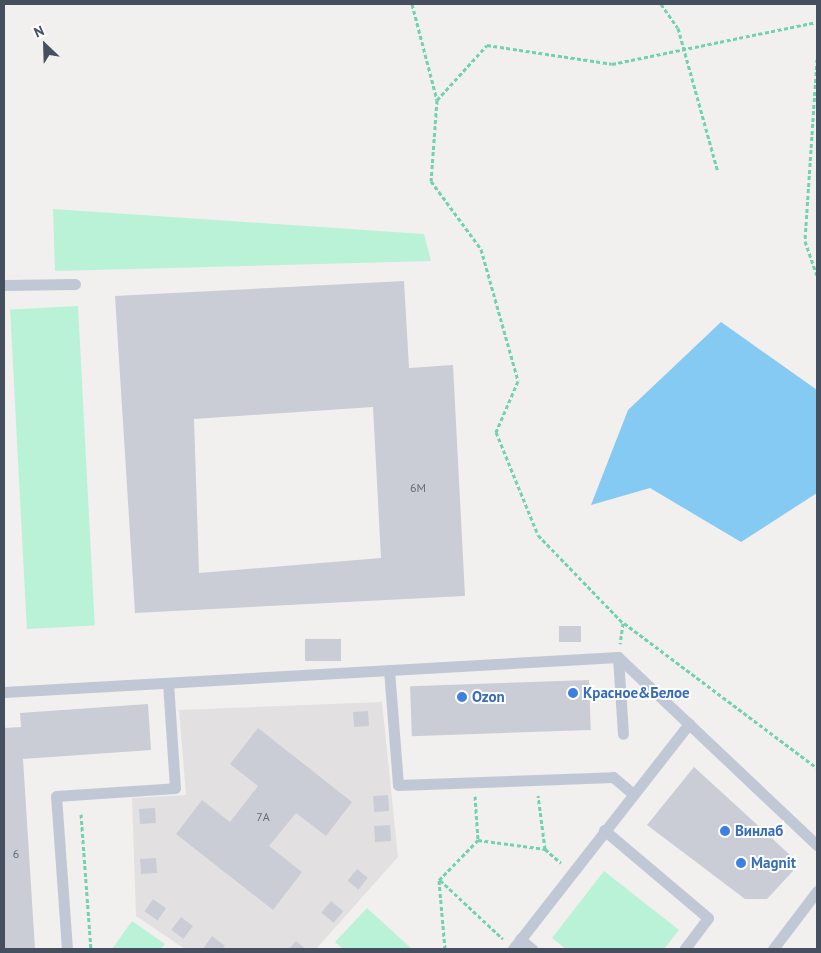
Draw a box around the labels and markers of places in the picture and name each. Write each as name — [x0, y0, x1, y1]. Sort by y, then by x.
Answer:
place label: Красное&Белое — [583, 684, 690, 702]
marker: Красное&Белое — [567, 687, 579, 699]
place label: Ozon — [472, 688, 505, 706]
marker: Ozon — [456, 691, 468, 703]
place label: Винлаб — [735, 822, 783, 840]
marker: Винлаб — [719, 825, 731, 837]
place label: Magnit — [751, 854, 796, 872]
marker: Magnit — [735, 857, 747, 869]

